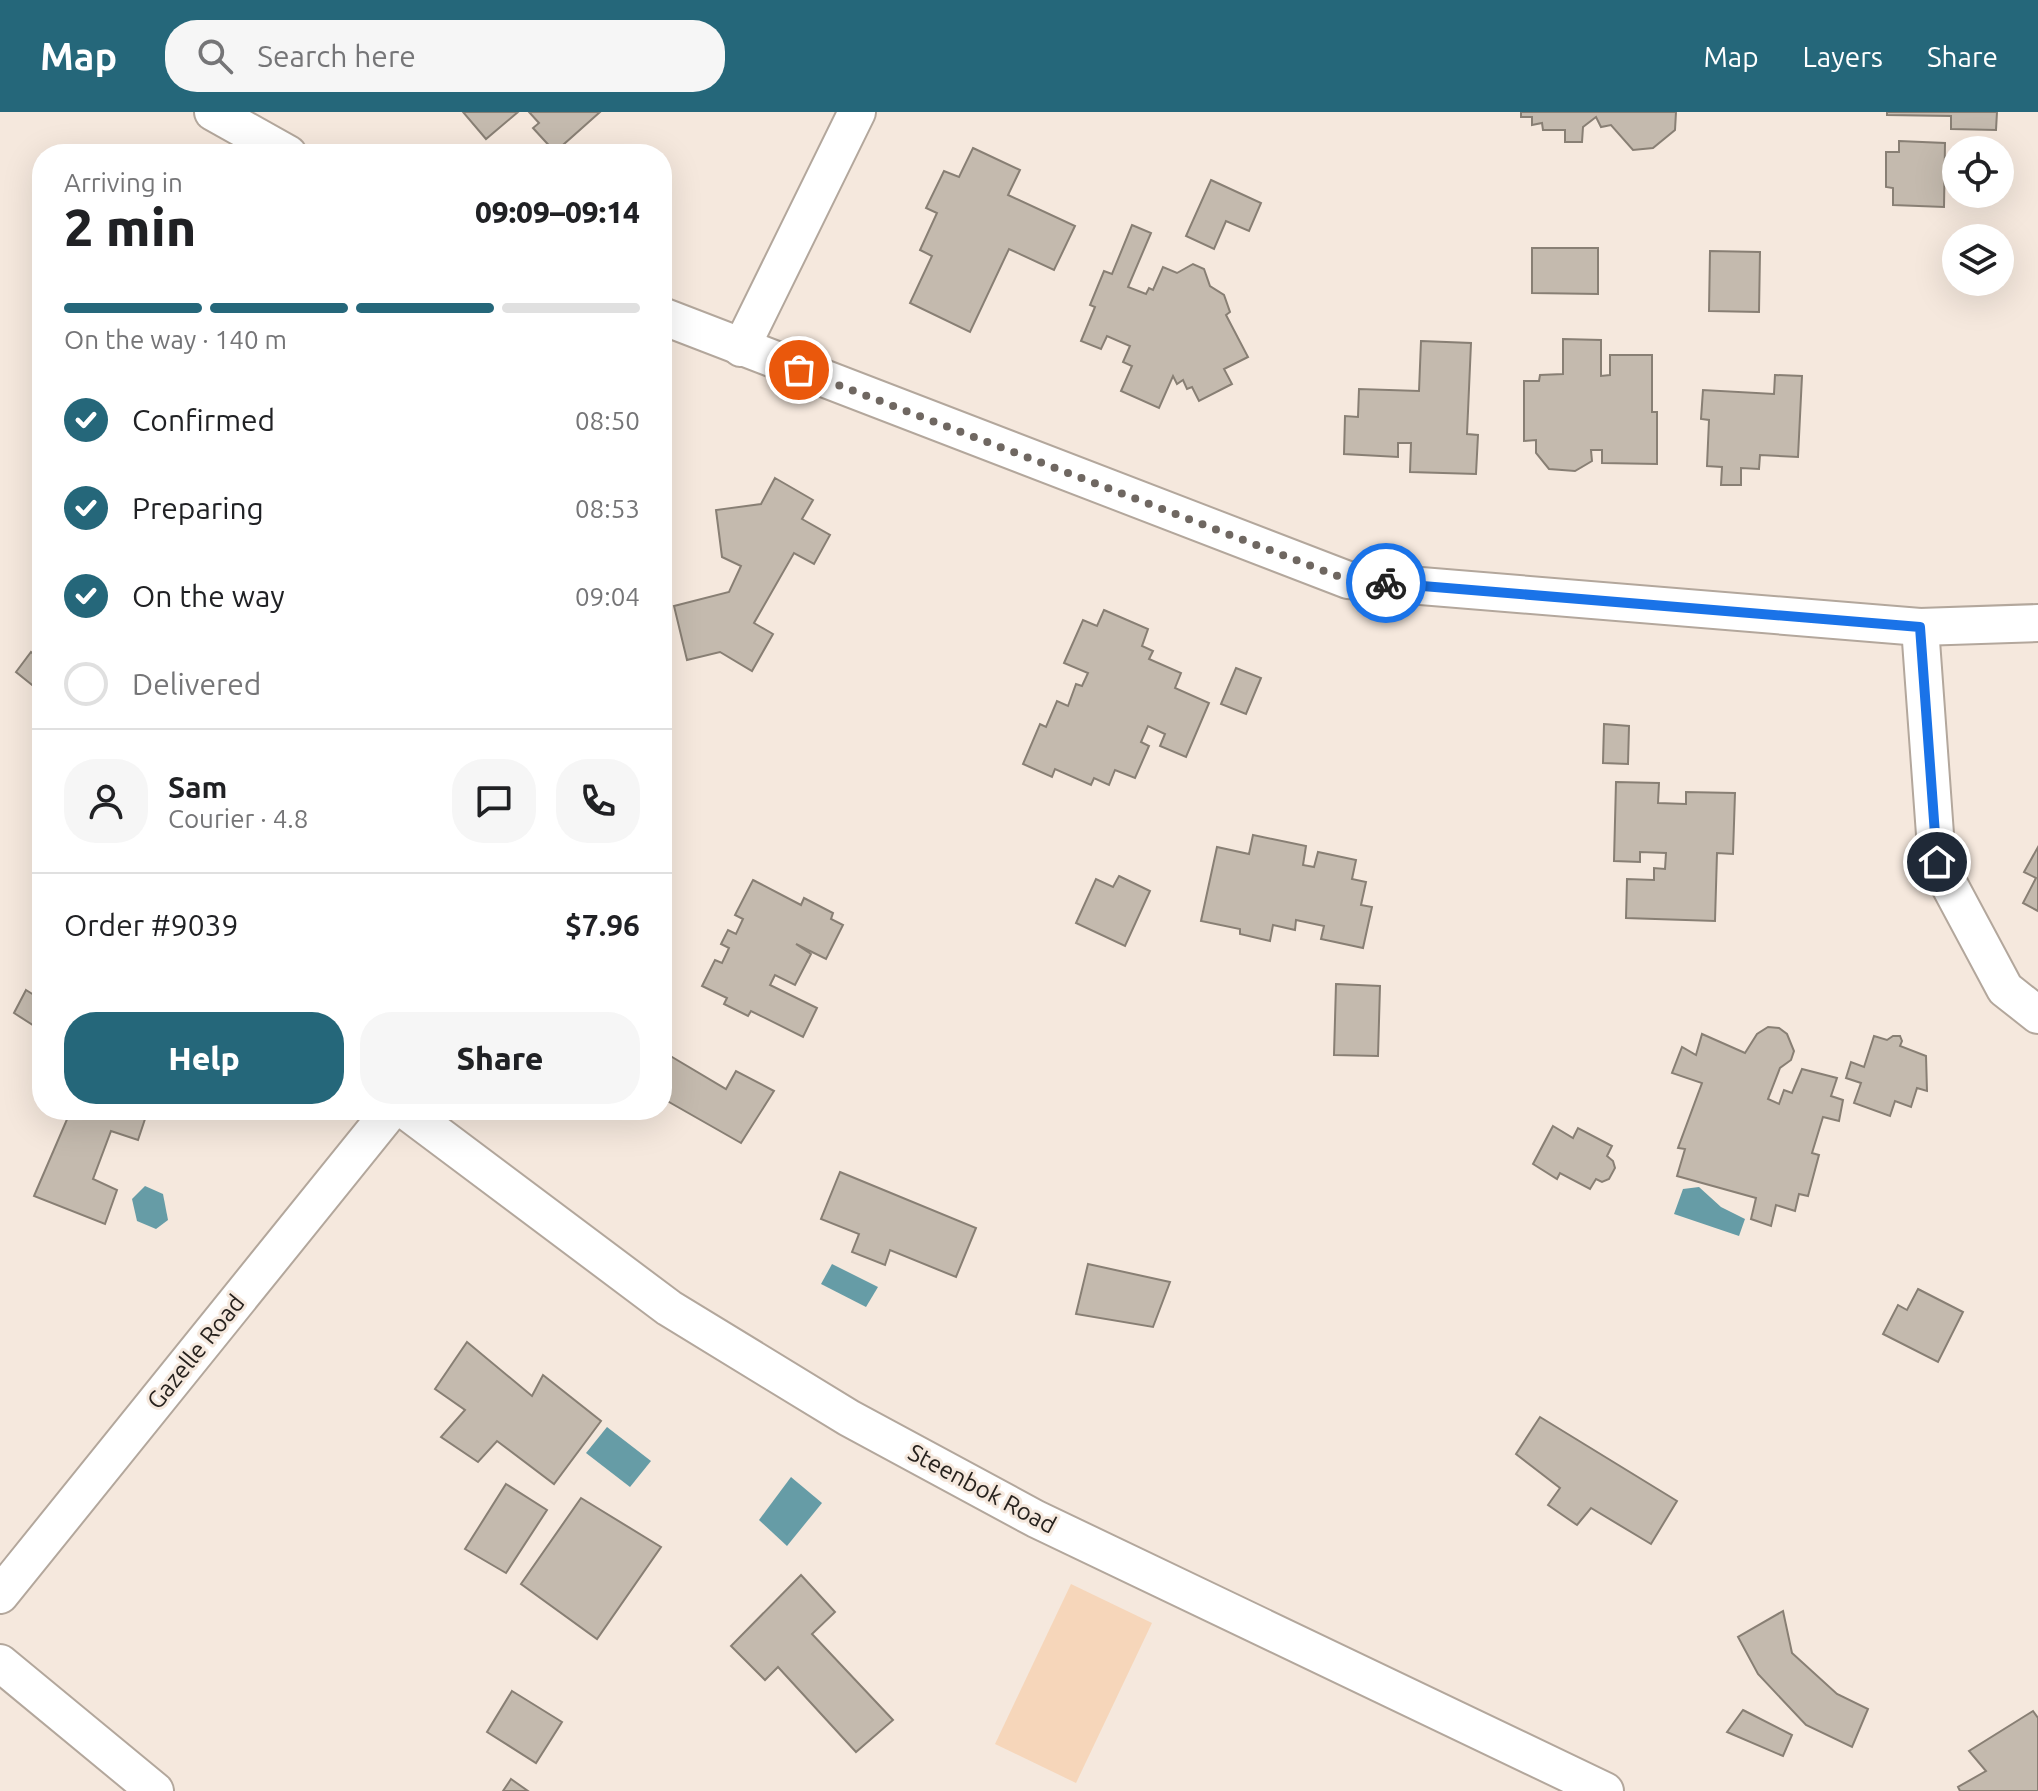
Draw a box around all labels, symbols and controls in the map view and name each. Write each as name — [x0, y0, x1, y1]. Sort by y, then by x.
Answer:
search box — [165, 20, 725, 92]
icon: search — [193, 34, 237, 78]
text: Map — [40, 35, 117, 77]
text: Search here — [257, 39, 416, 73]
text: Map — [1703, 41, 1759, 72]
text: Layers — [1803, 41, 1883, 72]
text: Share — [1927, 41, 1998, 72]
map controls — [1942, 136, 2014, 296]
button: locate — [1942, 136, 2014, 208]
text: Arriving in — [64, 168, 183, 197]
text: 09:09–09:14 — [475, 195, 640, 229]
text: 2 min — [64, 198, 196, 256]
button: layers — [1942, 224, 2014, 296]
text: On the way · 140 m — [64, 325, 287, 354]
pin — [765, 336, 833, 404]
icon: bag — [777, 348, 821, 392]
icon: check — [64, 398, 108, 442]
text: Confirmed — [132, 403, 275, 437]
text: 08:50 — [575, 406, 640, 435]
icon: check — [64, 486, 108, 530]
text: Preparing — [132, 491, 264, 525]
text: 08:53 — [575, 494, 640, 523]
courier — [1346, 543, 1426, 623]
icon: bike — [1364, 561, 1408, 605]
icon: check — [64, 574, 108, 618]
text: On the way — [132, 579, 285, 613]
text: 09:04 — [575, 582, 640, 611]
text: Delivered — [132, 667, 261, 701]
button: person — [64, 759, 148, 843]
button: chat — [452, 759, 536, 843]
button: phone — [556, 759, 640, 843]
text: Sam — [168, 770, 227, 804]
text: Courier · 4.8 — [168, 804, 308, 833]
pin — [1903, 828, 1971, 896]
icon: home — [1915, 840, 1959, 884]
text: Order #9039 — [64, 908, 238, 942]
text: $7.96 — [565, 908, 640, 942]
button: Help — [64, 1012, 344, 1104]
button: Share — [360, 1012, 640, 1104]
street label: Gazelle Road — [141, 1289, 250, 1414]
street label: Steenbok Road — [904, 1438, 1061, 1539]

